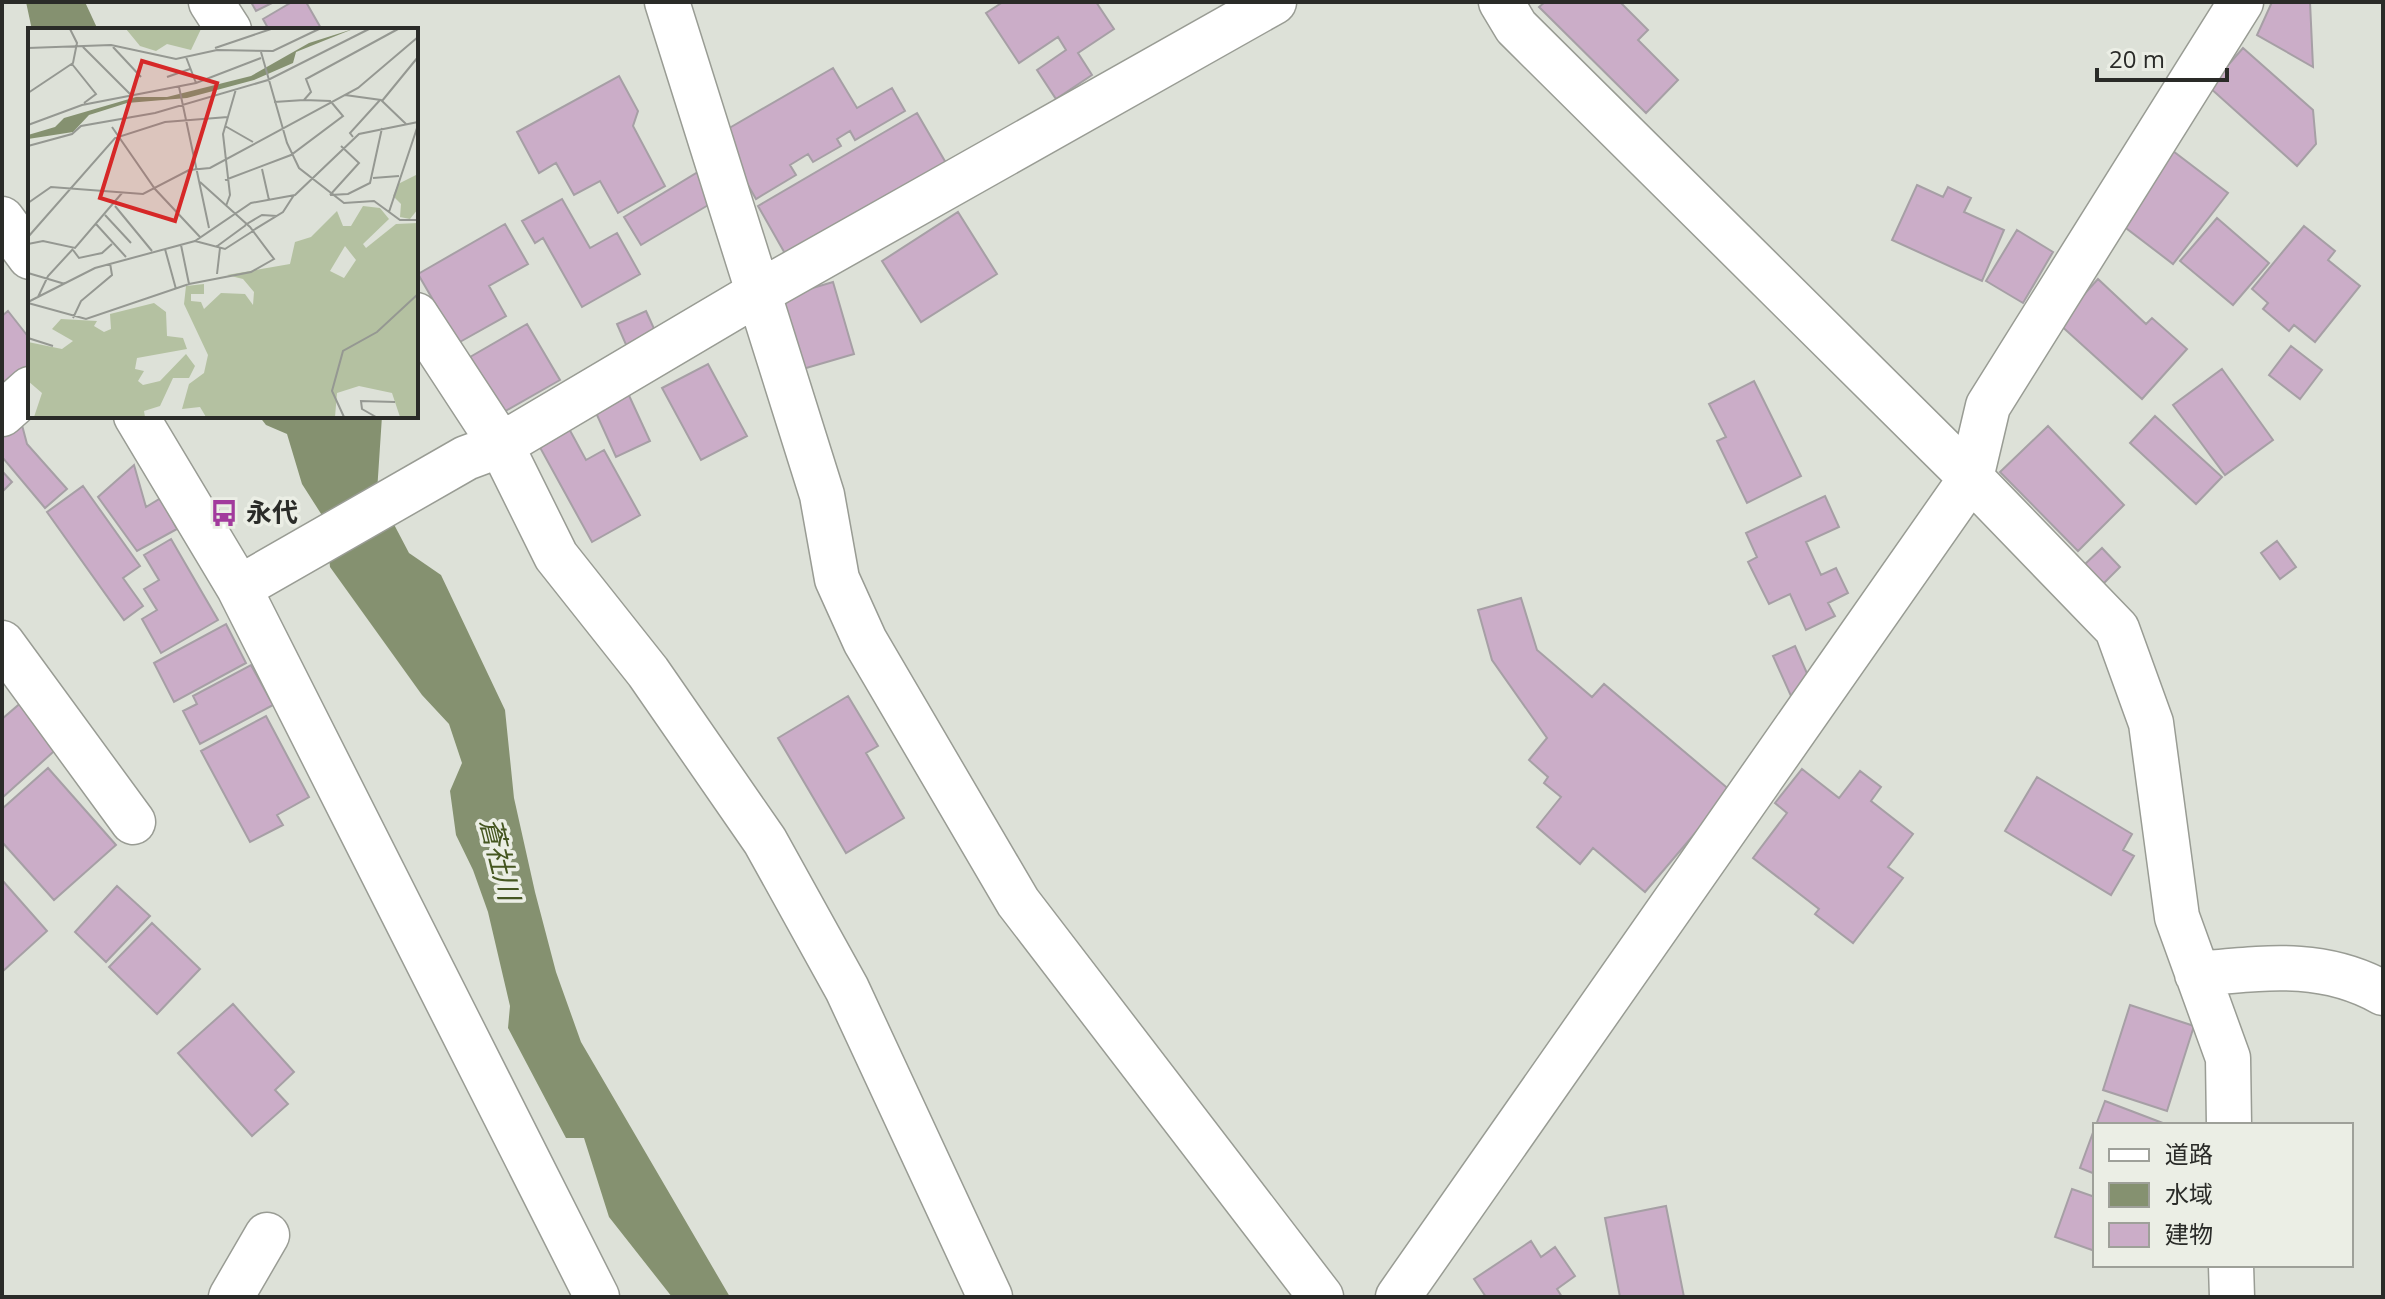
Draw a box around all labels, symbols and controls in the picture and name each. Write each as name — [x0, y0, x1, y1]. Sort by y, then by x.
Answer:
inset map — [28, 28, 418, 418]
scale bar — [2097, 32, 2227, 82]
text: 20 m — [2109, 42, 2165, 75]
place label: 永代 — [246, 494, 298, 530]
bus stop icon: 永代 — [209, 498, 239, 528]
water label: 蒼社川 — [472, 813, 530, 907]
legend — [2093, 1123, 2353, 1267]
text: 道路 — [2165, 1137, 2213, 1170]
text: 水域 — [2165, 1177, 2213, 1210]
text: 建物 — [2165, 1217, 2213, 1250]

